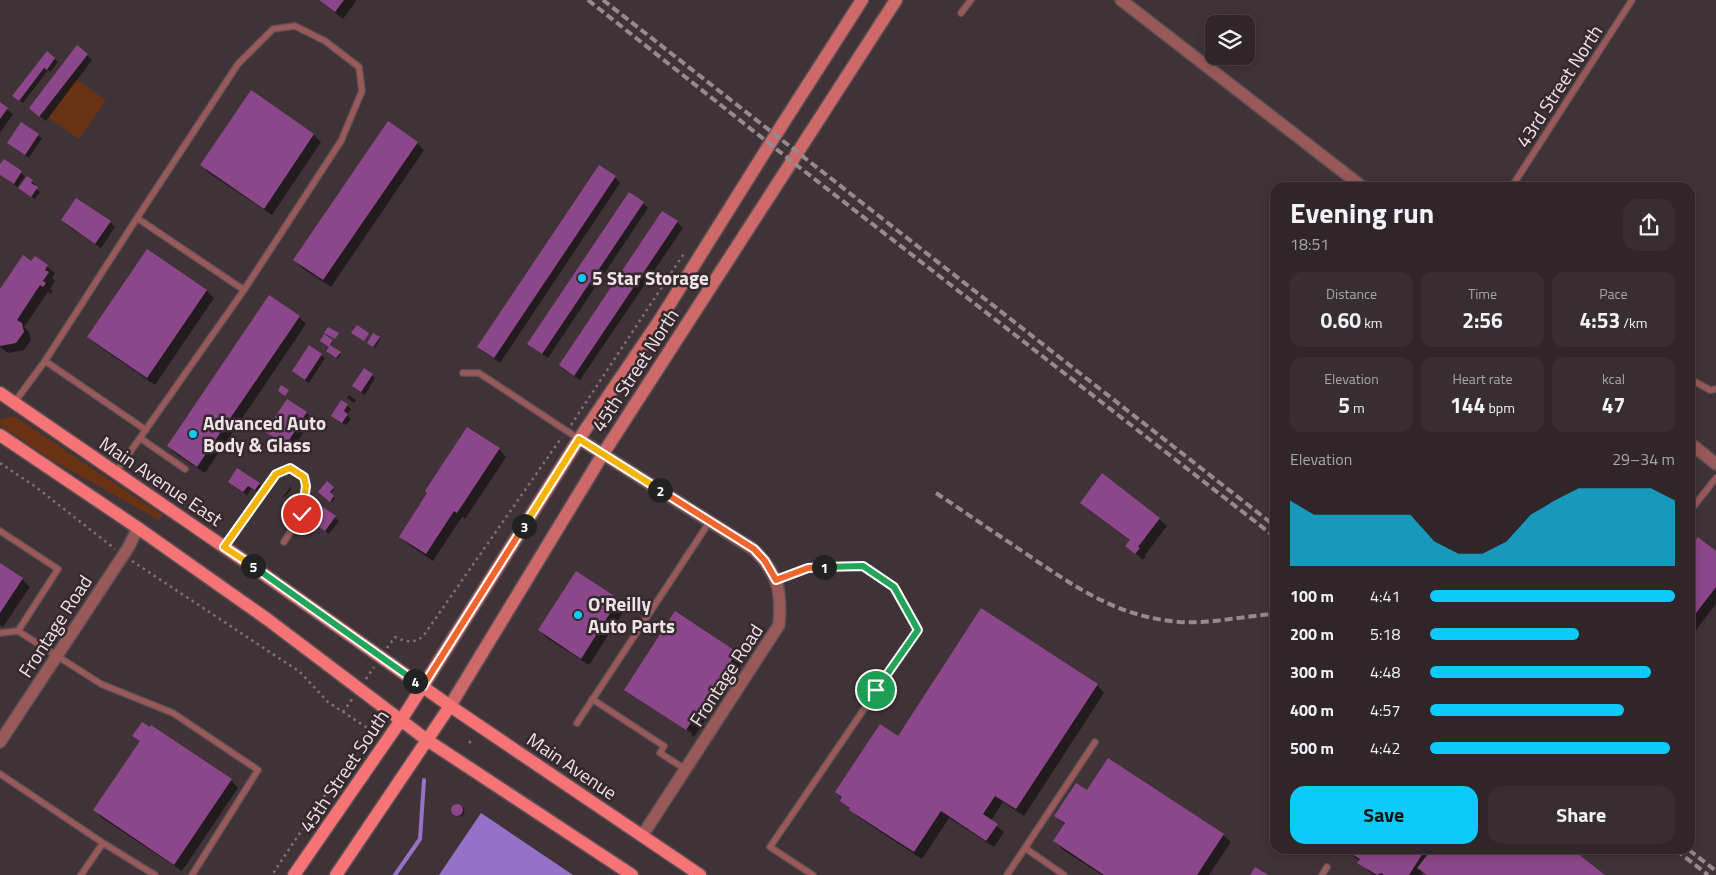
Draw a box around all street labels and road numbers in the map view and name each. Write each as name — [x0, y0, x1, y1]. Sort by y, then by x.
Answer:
street label: 43rd Street North — [1508, 19, 1609, 153]
street label: 45th Street North — [584, 302, 685, 437]
street label: Main Avenue East — [94, 429, 229, 533]
street label: Frontage Road — [11, 569, 99, 683]
street label: Frontage Road — [682, 618, 770, 732]
street label: 45th Street South — [292, 703, 396, 838]
street label: Main Avenue — [521, 725, 623, 807]

